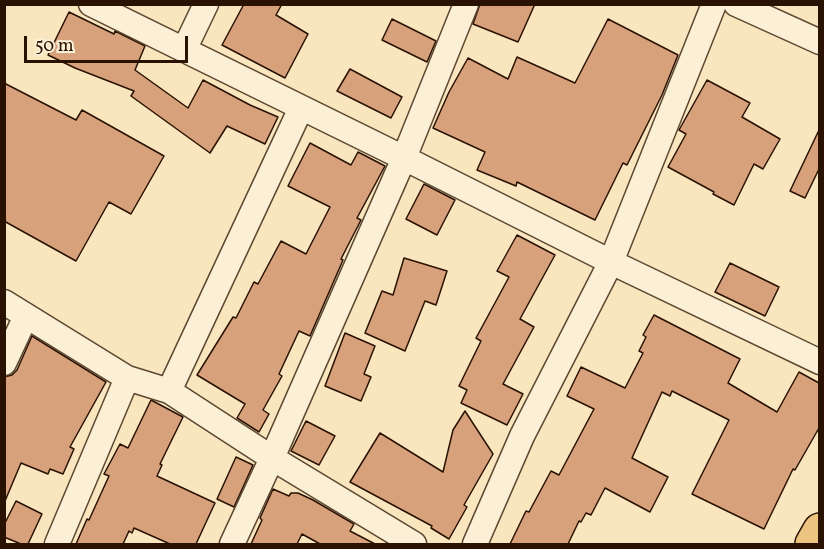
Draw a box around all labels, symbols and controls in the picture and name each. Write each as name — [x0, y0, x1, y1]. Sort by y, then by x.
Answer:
scale bar — [27, 24, 190, 62]
text: 50 m — [35, 34, 74, 59]

